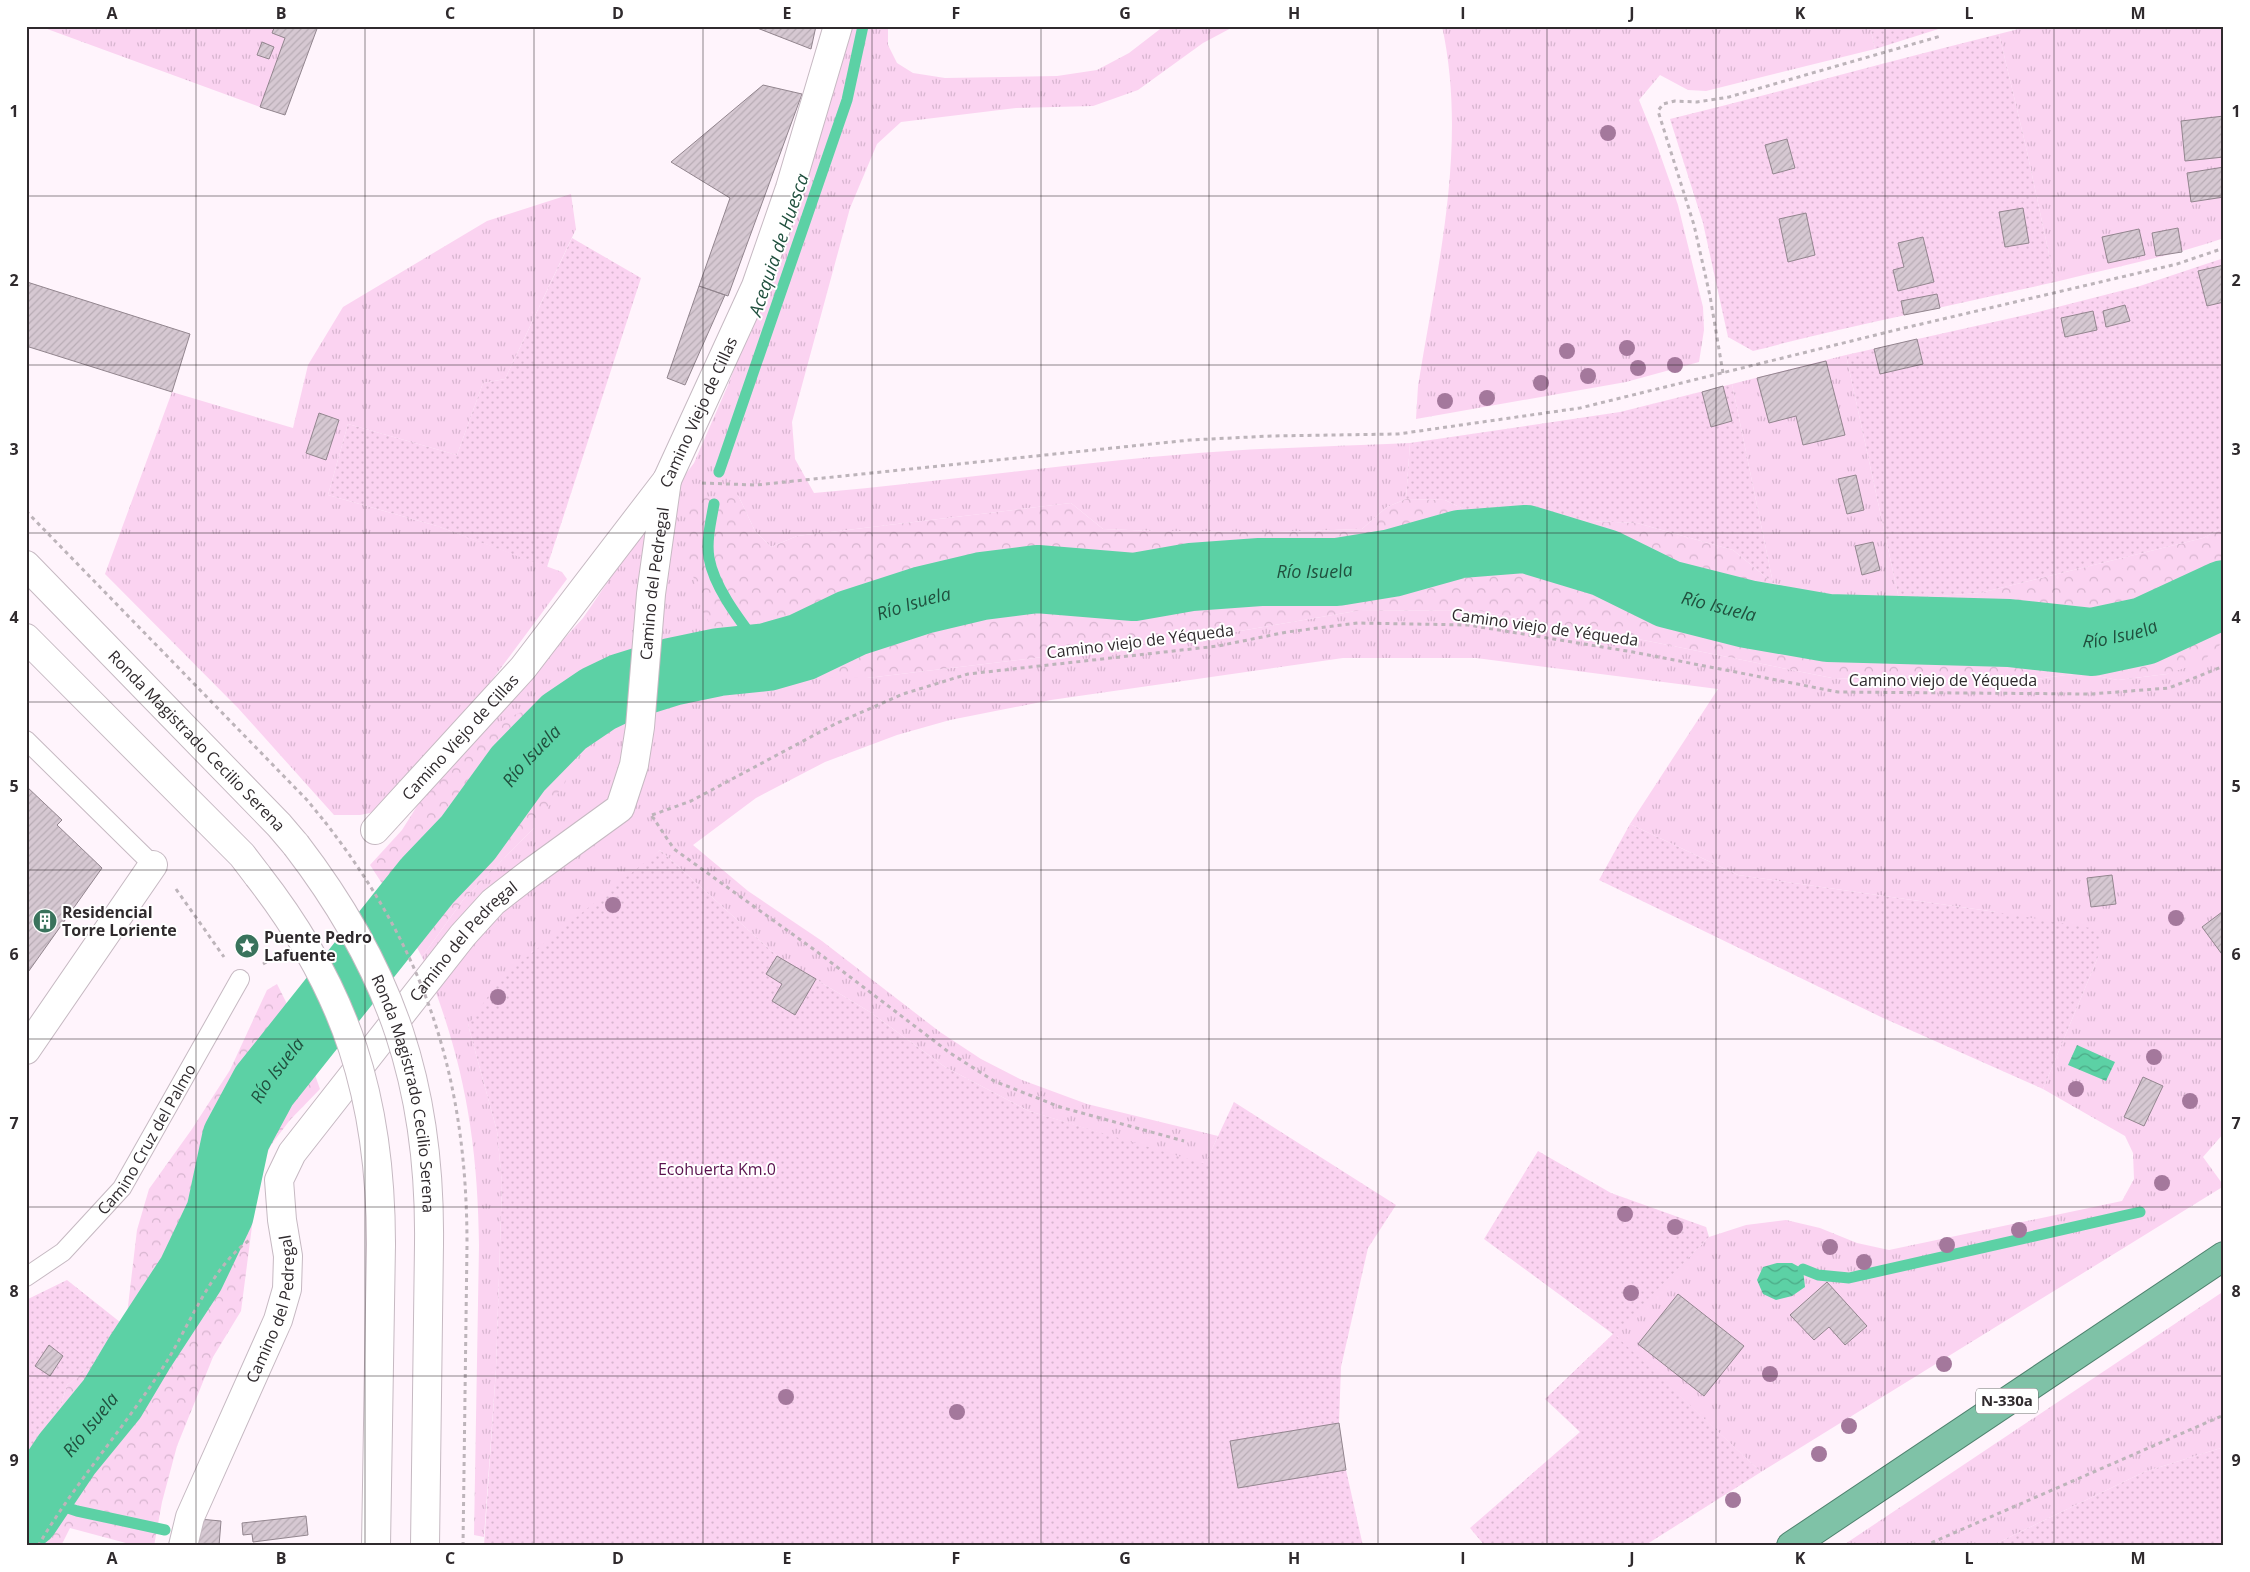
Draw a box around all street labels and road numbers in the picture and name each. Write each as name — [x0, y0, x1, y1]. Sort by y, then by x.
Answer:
street label: Camino Viejo de Cillas — [654, 333, 742, 492]
street label: Camino del Pedregal — [635, 506, 674, 661]
street label: Camino viejo de Yéqueda — [1450, 603, 1640, 651]
street label: Camino viejo de Yéqueda — [1045, 619, 1235, 663]
street label: Ronda Magistrado Cecilio Serena — [103, 645, 290, 836]
street label: Camino Viejo de Cillas — [397, 669, 523, 805]
street label: Camino viejo de Yéqueda — [1849, 669, 2037, 691]
street label: Camino del Pedregal — [404, 876, 522, 1006]
street label: Ronda Magistrado Cecilio Serena — [366, 971, 440, 1213]
street label: Camino Cruz del Palmo — [92, 1060, 201, 1219]
street label: Camino del Pedregal — [240, 1233, 299, 1386]
road number: N-330a — [1976, 1388, 2038, 1414]

